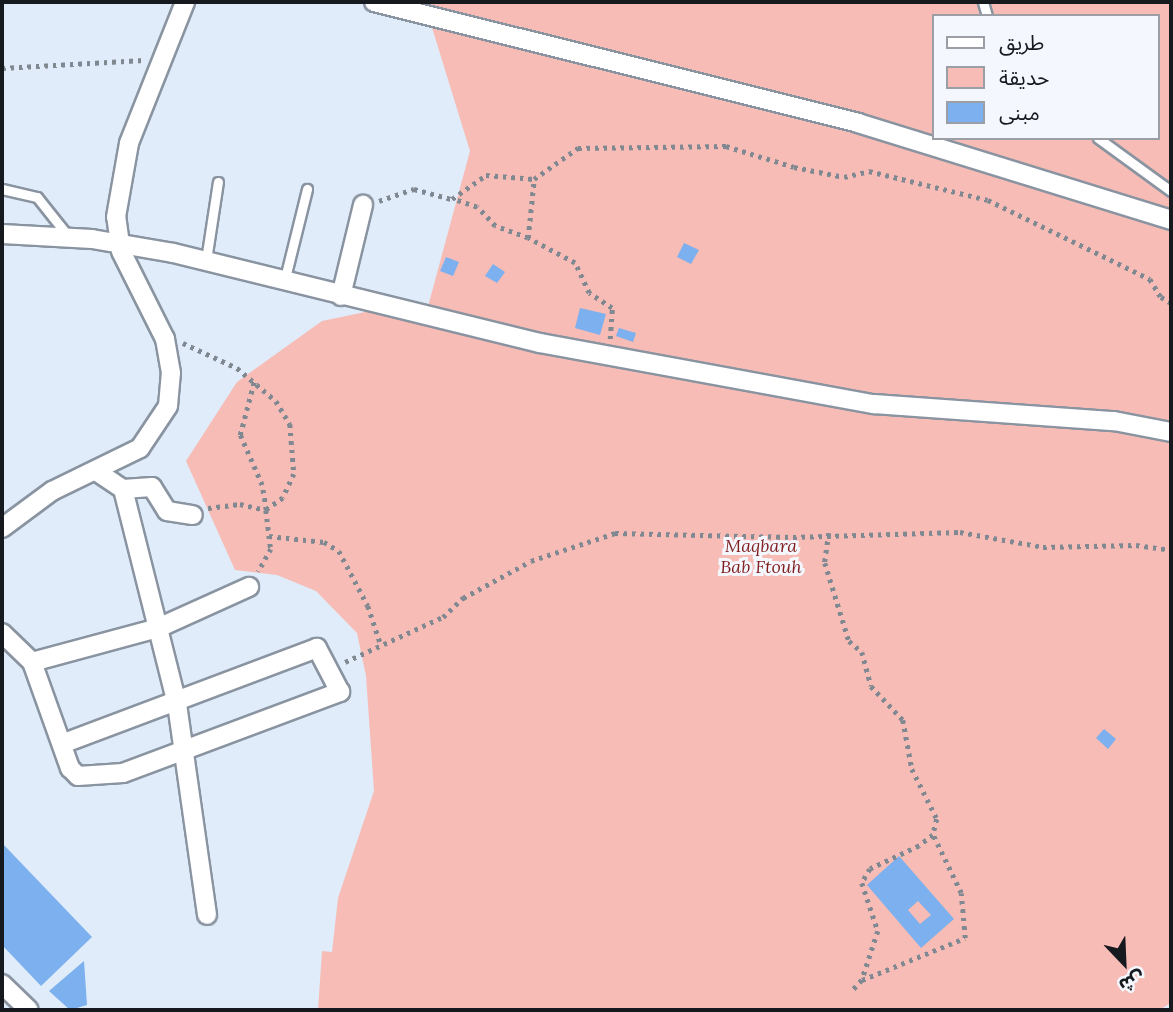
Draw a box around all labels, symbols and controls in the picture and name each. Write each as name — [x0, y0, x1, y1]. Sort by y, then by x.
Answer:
legend — [932, 14, 1159, 140]
text: طريق — [999, 29, 1044, 56]
text: حديقة — [999, 64, 1049, 91]
text: مبنى — [999, 99, 1040, 126]
park label: Maqbara Bab Ftouh — [720, 536, 802, 578]
north arrow — [1089, 928, 1159, 998]
text: ش — [1116, 966, 1149, 998]

